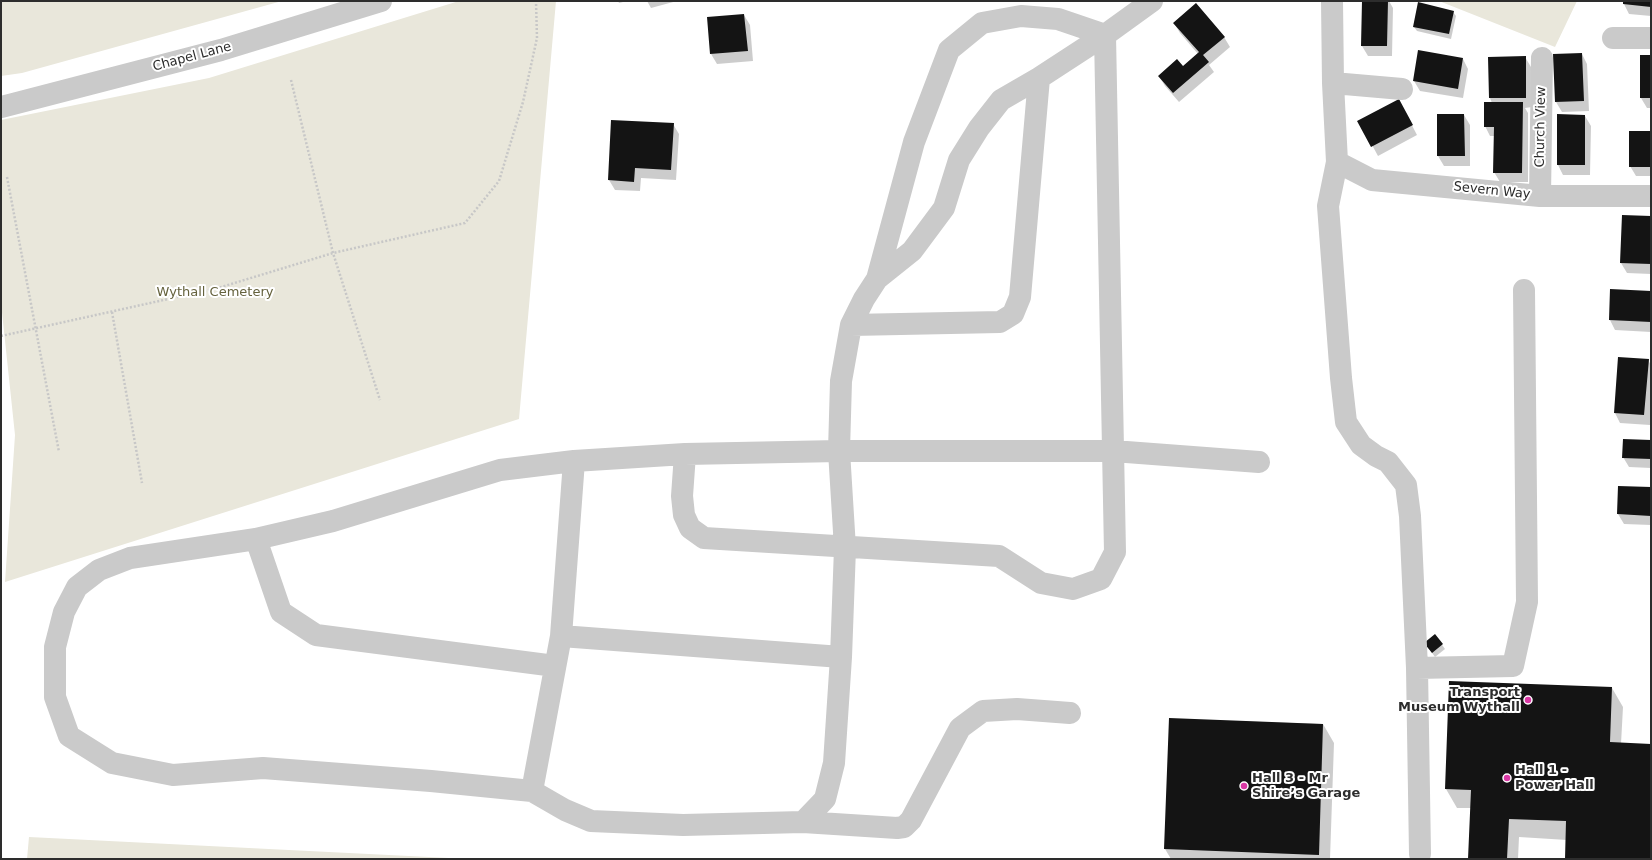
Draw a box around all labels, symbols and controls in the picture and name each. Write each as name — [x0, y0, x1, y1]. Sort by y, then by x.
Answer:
street label: Chapel Lane — [151, 39, 233, 75]
street label: Church View — [1532, 86, 1550, 168]
street label: Severn Way — [1453, 179, 1531, 203]
park label: Wythall Cemetery — [157, 285, 273, 301]
place label: Transport Museum Wythall — [1398, 685, 1520, 716]
marker: Transport Museum Wythall — [1523, 695, 1533, 705]
place label: Hall 1 - Power Hall — [1515, 763, 1594, 794]
place label: Hall 3 - Mr Shire’s Garage — [1252, 771, 1360, 802]
marker: Hall 1 - Power Hall — [1502, 773, 1512, 783]
marker: Hall 3 - Mr Shire’s Garage — [1239, 781, 1249, 791]

